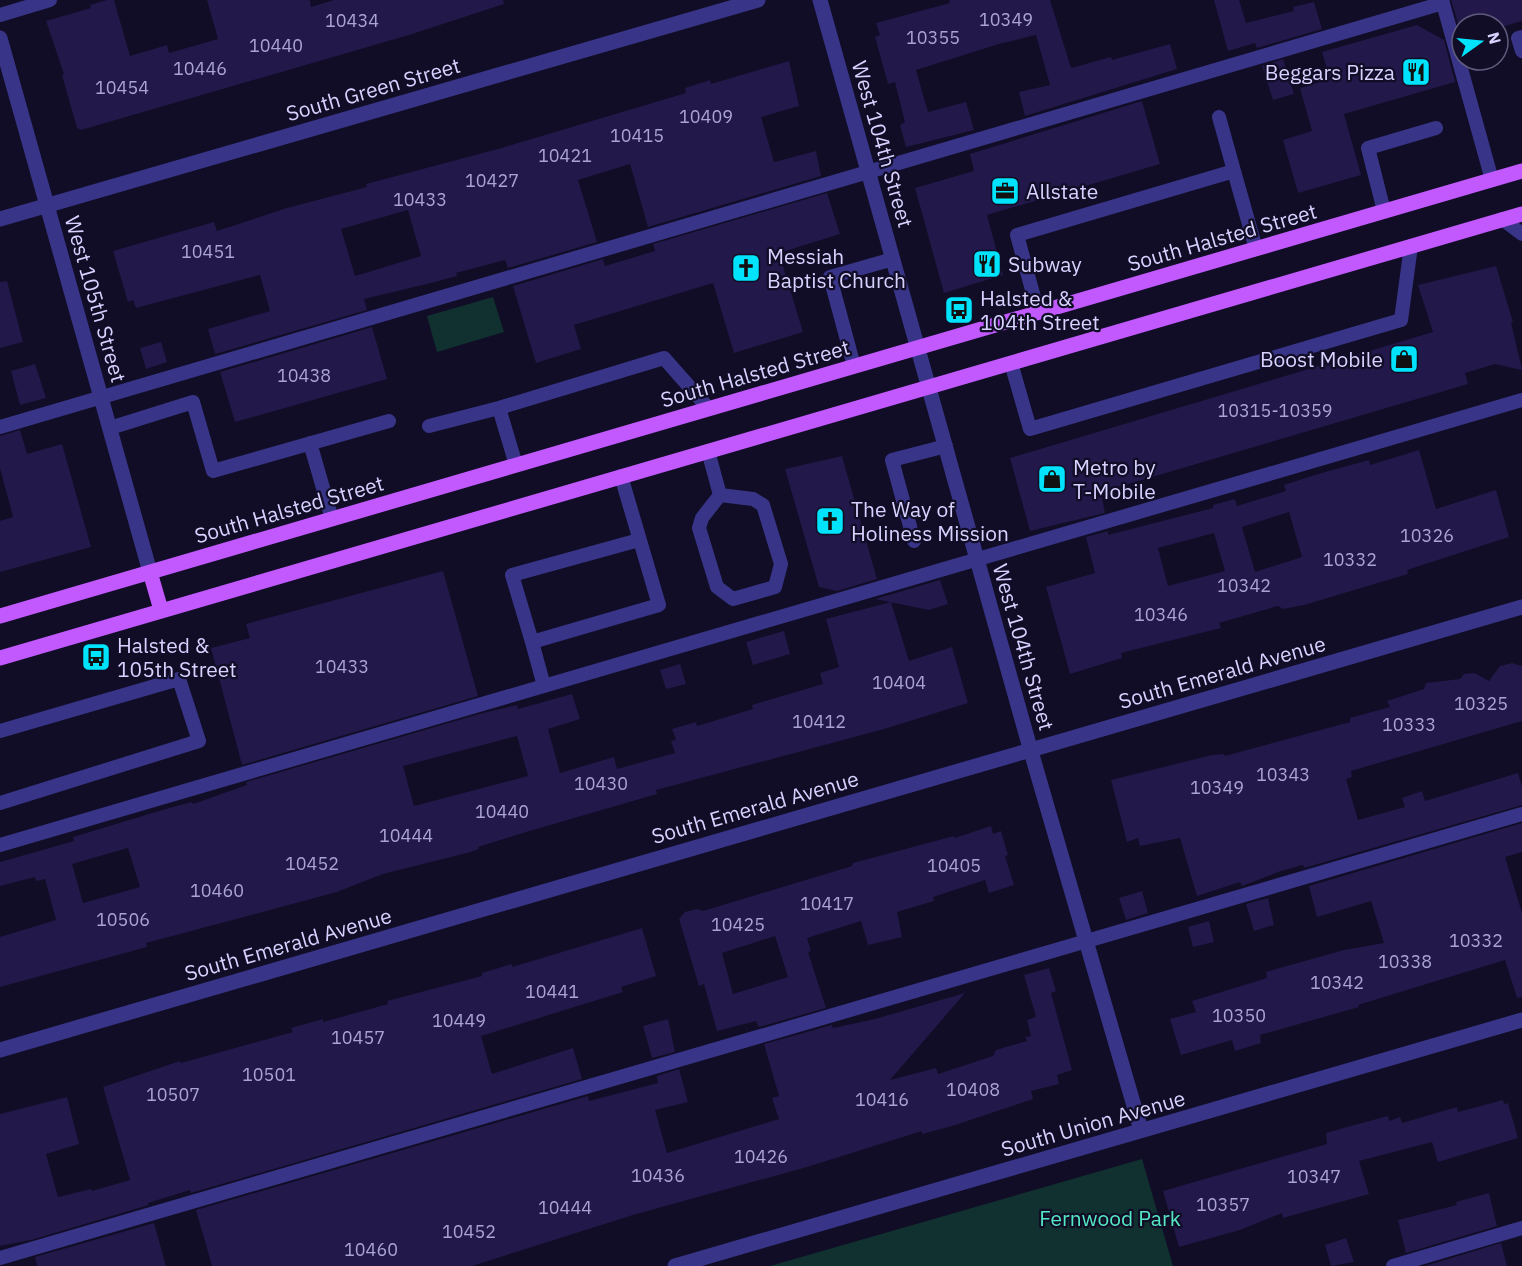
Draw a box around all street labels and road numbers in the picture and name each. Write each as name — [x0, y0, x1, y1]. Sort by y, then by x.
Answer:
street label: South Green Street — [283, 51, 463, 127]
street label: West 104th Street — [846, 57, 920, 231]
street label: South Halsted Street — [1124, 197, 1320, 277]
street label: West 105th Street — [59, 212, 133, 386]
street label: South Halsted Street — [657, 333, 853, 413]
street label: South Halsted Street — [191, 469, 387, 549]
street label: West 104th Street — [987, 560, 1061, 734]
street label: South Emerald Avenue — [1115, 629, 1329, 715]
street label: South Emerald Avenue — [648, 764, 862, 850]
street label: South Emerald Avenue — [181, 901, 395, 987]
street label: South Union Avenue — [998, 1083, 1188, 1163]

